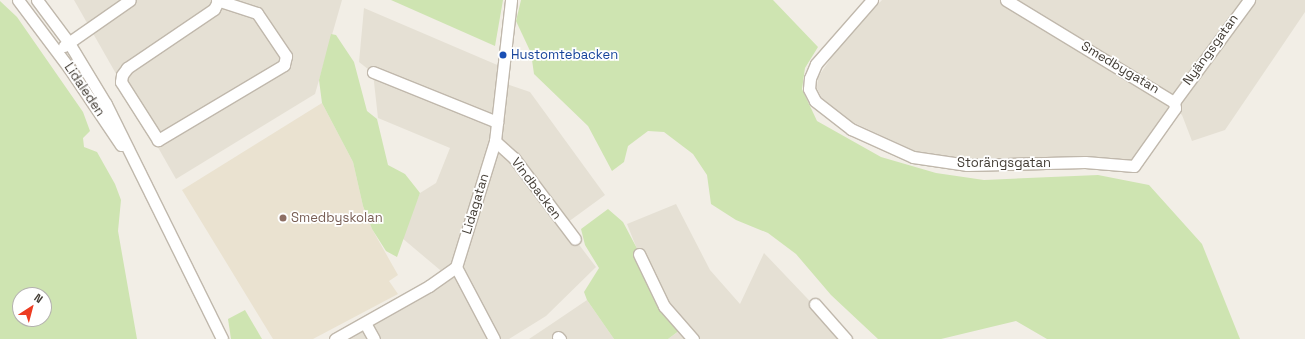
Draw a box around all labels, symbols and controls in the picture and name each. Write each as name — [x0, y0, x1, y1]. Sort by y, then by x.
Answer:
street label: Nyängsgatan — [1180, 11, 1242, 89]
street label: Smedbygatan — [1078, 39, 1162, 97]
place label: Hustomtebacken — [511, 47, 618, 63]
marker: Hustomtebacken — [498, 50, 508, 60]
street label: Lidaleden — [60, 60, 108, 120]
street label: Vindbacken — [508, 155, 564, 223]
street label: Storängsgatan — [957, 155, 1051, 171]
street label: Lidagatan — [459, 172, 493, 236]
place label: Smedbyskolan — [291, 210, 383, 226]
marker: Smedbyskolan — [278, 213, 288, 223]
north arrow — [12, 287, 52, 327]
text: N — [31, 290, 46, 306]

